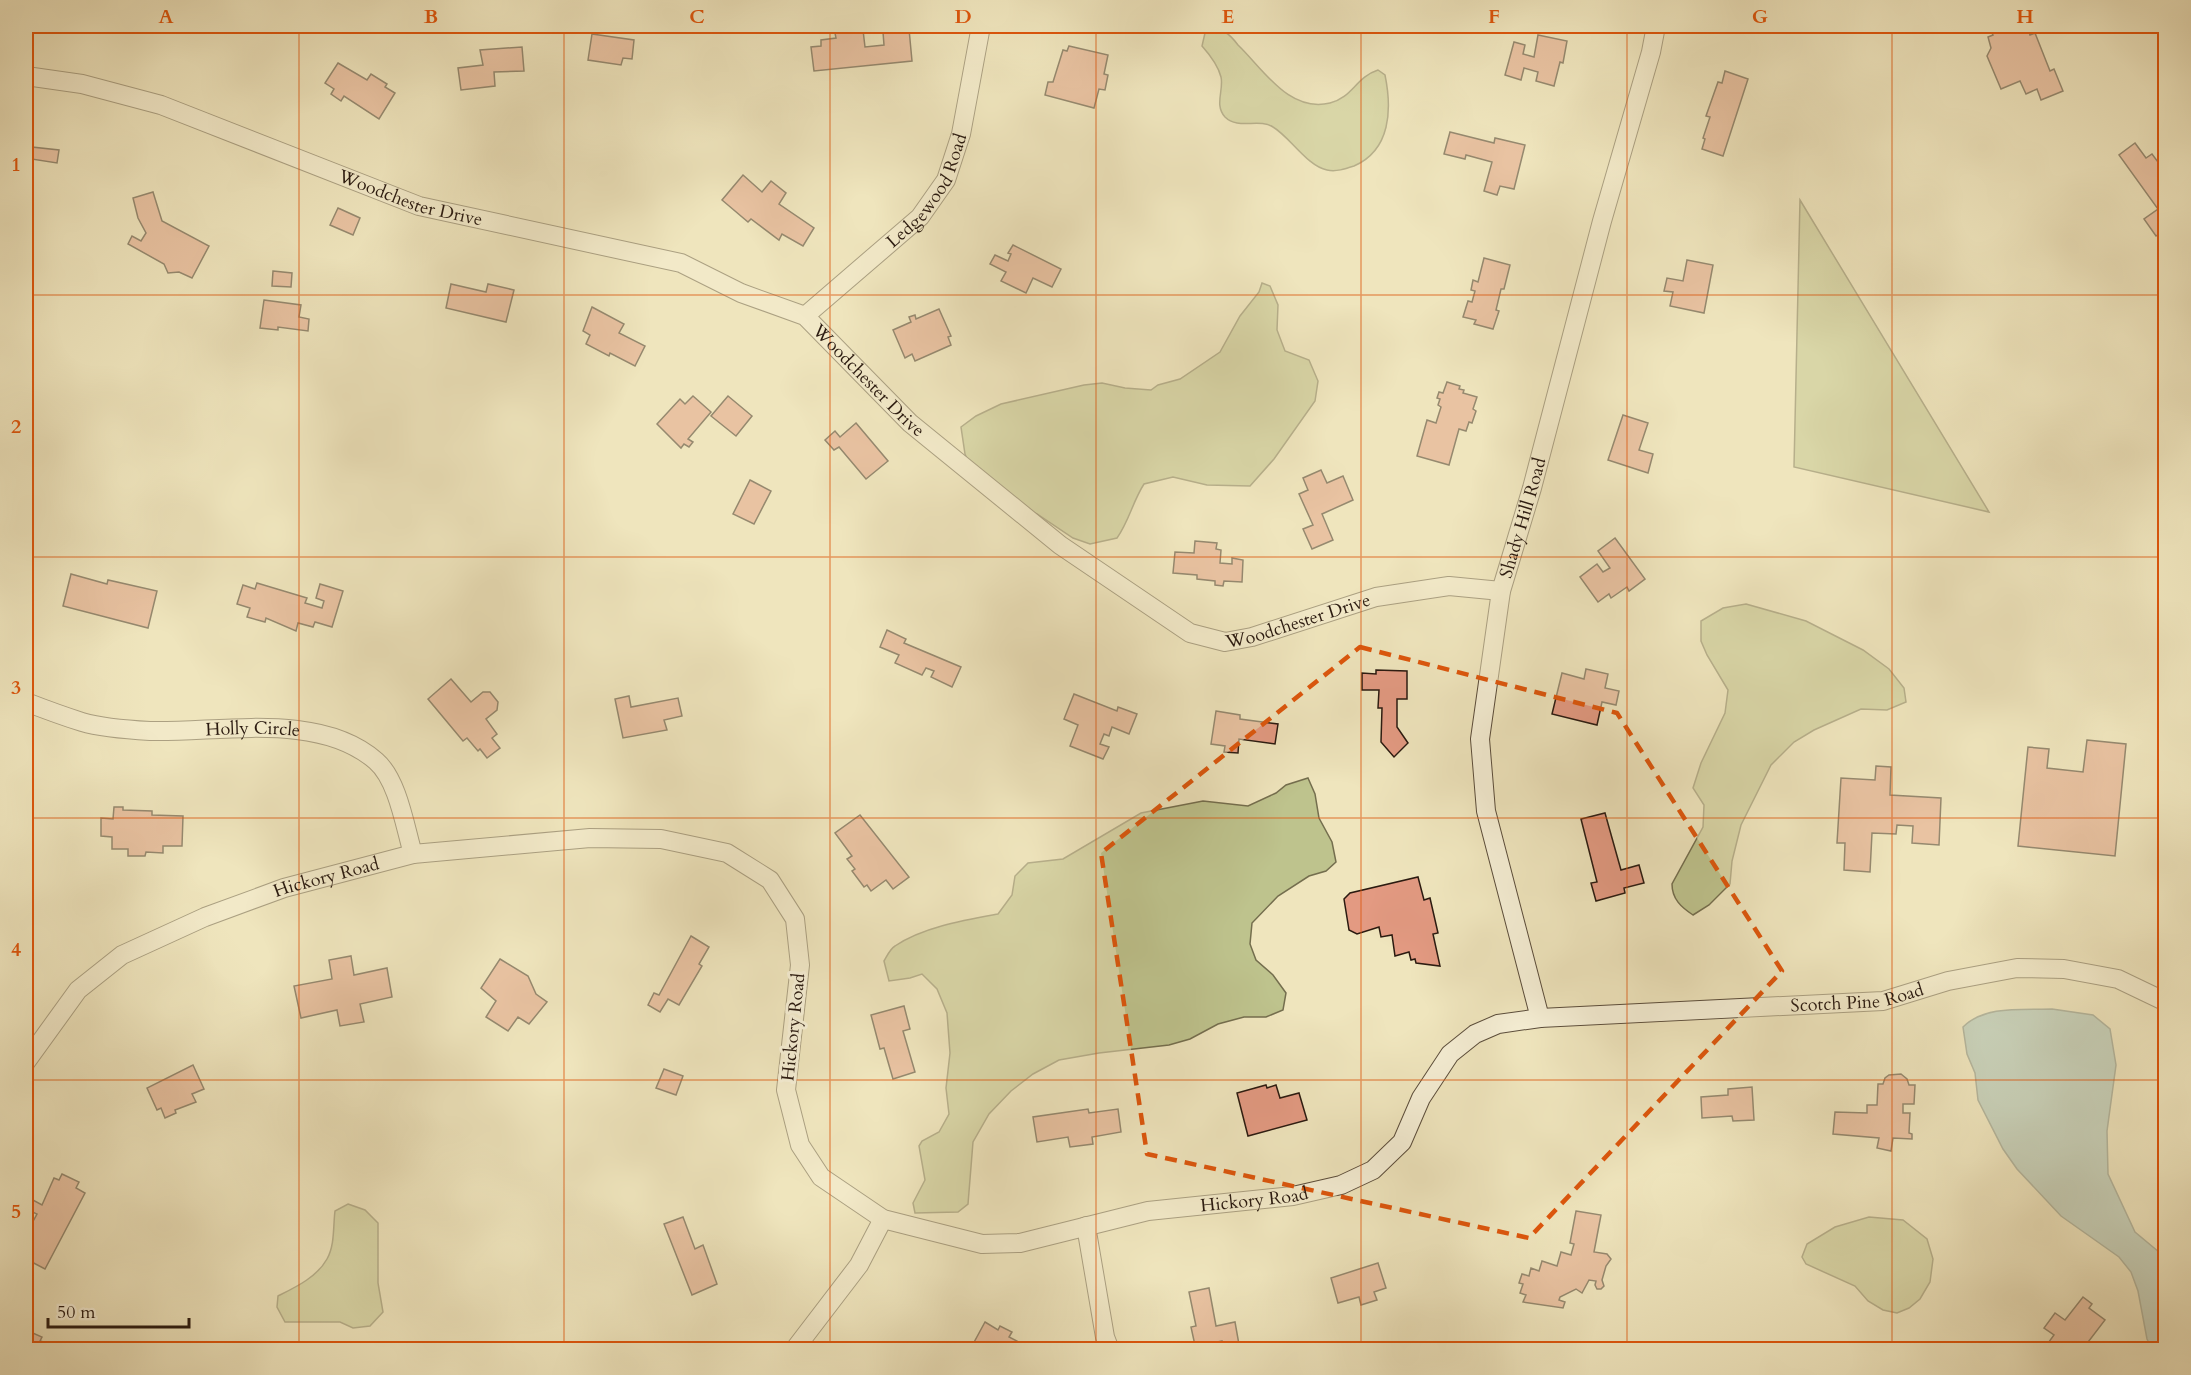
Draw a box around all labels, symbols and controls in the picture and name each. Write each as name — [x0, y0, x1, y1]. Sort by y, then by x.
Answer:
text: A — [158, 3, 174, 30]
text: B — [424, 3, 438, 30]
text: C — [689, 3, 705, 30]
text: D — [954, 3, 972, 30]
text: E — [1222, 3, 1234, 30]
text: F — [1488, 3, 1500, 30]
text: G — [1752, 3, 1768, 30]
text: H — [2016, 3, 2034, 30]
street label: Ledgewood Road — [881, 130, 974, 254]
text: 1 — [11, 151, 21, 178]
street label: Woodchester Drive — [334, 163, 485, 232]
street label: Woodchester Drive — [806, 318, 930, 443]
text: 2 — [11, 413, 21, 440]
street label: Shady Hill Road — [1494, 455, 1553, 581]
street label: Woodchester Drive — [1223, 588, 1374, 655]
text: 3 — [11, 674, 21, 701]
street label: Holly Circle — [205, 716, 301, 743]
street label: Hickory Road — [270, 851, 382, 904]
text: 4 — [11, 936, 21, 963]
street label: Hickory Road — [775, 972, 812, 1082]
street label: Scotch Pine Road — [1790, 977, 1927, 1019]
street label: Hickory Road — [1199, 1181, 1311, 1219]
text: 5 — [11, 1198, 21, 1225]
scale bar — [48, 1291, 189, 1329]
text: 50 m — [57, 1300, 96, 1325]

